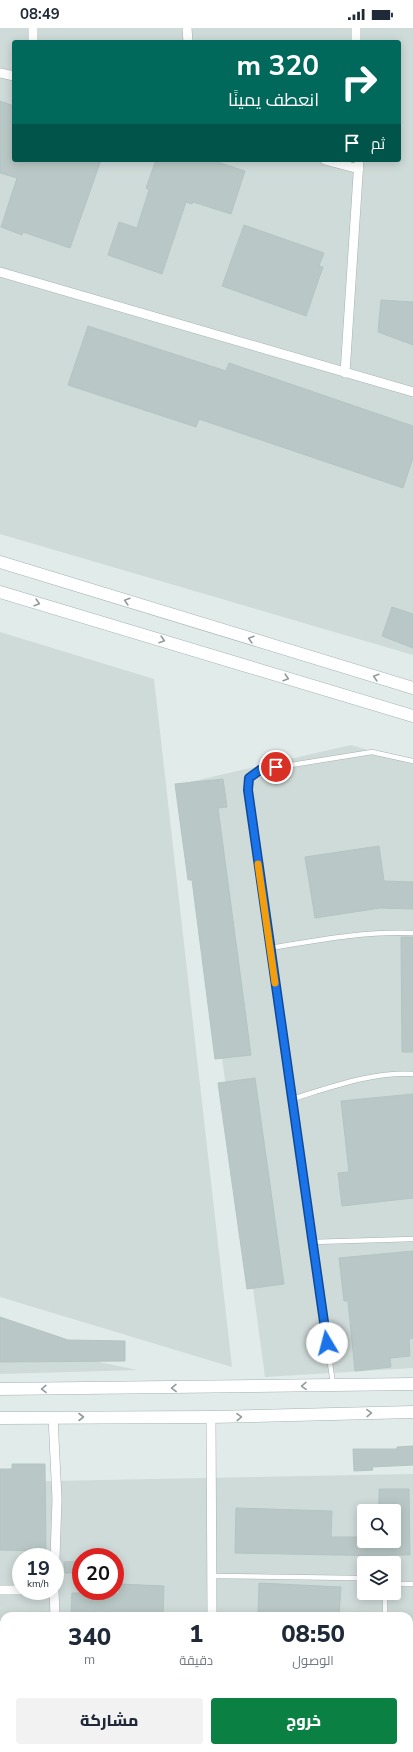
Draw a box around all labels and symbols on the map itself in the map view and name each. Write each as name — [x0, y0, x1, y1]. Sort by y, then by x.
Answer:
one-way arrow — [124, 597, 131, 606]
one-way arrow — [34, 598, 41, 607]
one-way arrow — [158, 635, 165, 644]
one-way arrow — [248, 635, 255, 644]
one-way arrow — [282, 673, 289, 682]
one-way arrow — [372, 673, 379, 681]
pin — [259, 750, 293, 784]
position arrow — [306, 1322, 348, 1364]
one-way arrow — [301, 1382, 307, 1390]
one-way arrow — [171, 1384, 177, 1392]
one-way arrow — [41, 1385, 47, 1393]
one-way arrow — [366, 1409, 372, 1417]
one-way arrow — [236, 1412, 242, 1421]
one-way arrow — [78, 1413, 84, 1421]
speed limit sign: 20 — [72, 1548, 124, 1600]

